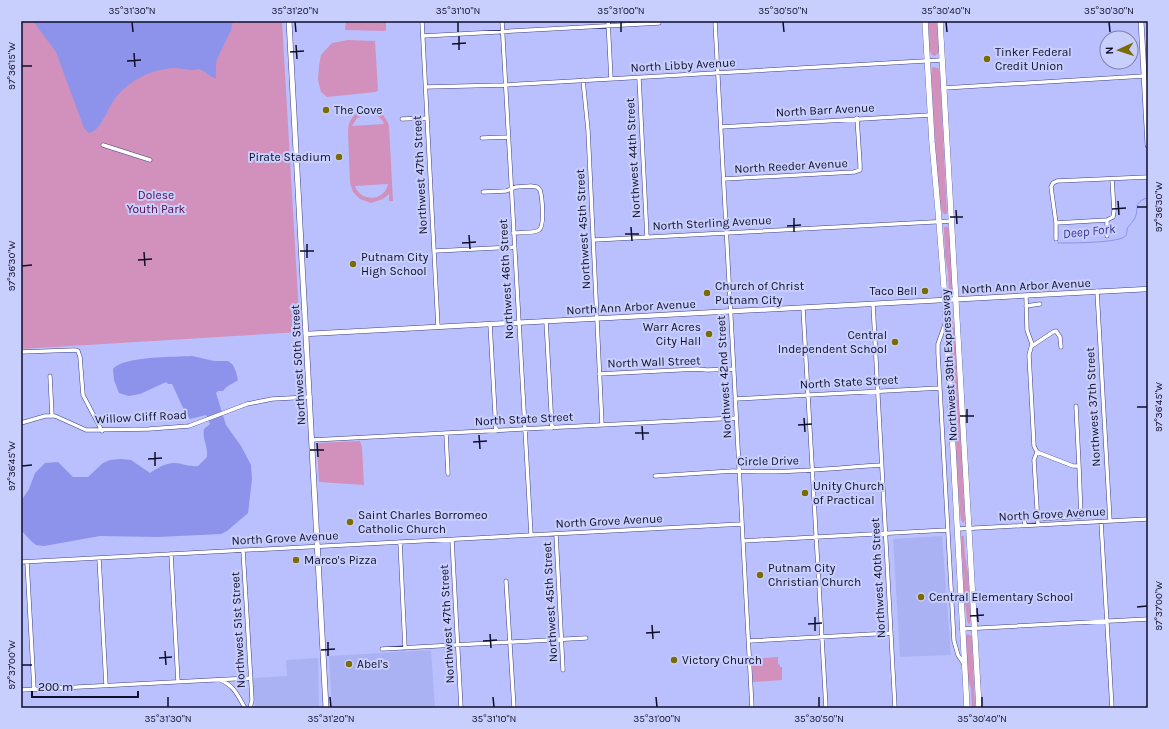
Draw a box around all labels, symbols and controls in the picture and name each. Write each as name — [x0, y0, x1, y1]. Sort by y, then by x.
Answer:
text: 35°31'30"N — [108, 5, 156, 17]
text: 35°31'20"N — [271, 5, 319, 17]
text: 35°31'10"N — [436, 5, 480, 17]
text: 35°31'00"N — [597, 5, 645, 17]
text: 35°30'50"N — [758, 5, 808, 17]
text: 35°30'40"N — [921, 5, 971, 17]
text: 35°30'30"N — [1084, 5, 1134, 17]
north arrow — [1099, 30, 1139, 70]
text: 97°36'15"W — [6, 42, 18, 90]
place label: Tinker Federal Credit Union — [995, 45, 1072, 73]
text: N — [1103, 46, 1116, 55]
marker: Tinker Federal Credit Union — [982, 54, 992, 64]
street label: North Libby Avenue — [630, 55, 736, 75]
street label: Northwest 44th Street — [623, 97, 643, 218]
street label: North Barr Avenue — [775, 100, 875, 120]
place label: The Cove — [334, 103, 382, 117]
marker: The Cove — [321, 105, 331, 115]
street label: Northwest 47th Street — [410, 115, 430, 235]
place label: Pirate Stadium — [249, 150, 331, 164]
marker: Pirate Stadium — [334, 152, 344, 162]
street label: North Reeder Avenue — [734, 156, 848, 176]
street label: Northwest 45th Street — [573, 168, 593, 289]
text: 97°36'30"W — [1153, 182, 1165, 232]
park label: Dolese Youth Park — [127, 188, 186, 216]
street label: North Sterling Avenue — [652, 213, 772, 233]
street label: Northwest 46th Street — [496, 218, 516, 340]
water label: Deep Fork — [1062, 221, 1116, 241]
text: 97°36'30"W — [6, 241, 18, 291]
place label: Putnam City High School — [361, 250, 429, 278]
marker: Putnam City High School — [348, 259, 358, 269]
street label: North Ann Arbor Avenue — [961, 276, 1091, 296]
place label: Church of Christ Putnam City — [715, 279, 805, 307]
place label: Taco Bell — [869, 284, 917, 298]
marker: Taco Bell — [920, 286, 930, 296]
marker: Church of Christ Putnam City — [702, 288, 712, 298]
street label: Northwest 39th Expressway — [938, 288, 960, 441]
street label: North Ann Arbor Avenue — [566, 297, 696, 317]
street label: Northwest 50th Street — [288, 304, 308, 426]
street label: Northwest 42nd Street — [714, 315, 734, 439]
place label: Warr Acres City Hall — [643, 320, 701, 348]
place label: Central Independent School — [778, 328, 887, 356]
marker: Warr Acres City Hall — [704, 329, 714, 339]
marker: Central Independent School — [890, 337, 900, 347]
street label: Northwest 37th Street — [1083, 346, 1103, 467]
street label: North Wall Street — [607, 353, 701, 371]
street label: North State Street — [799, 372, 899, 392]
text: 97°36'45"W — [1153, 382, 1165, 432]
street label: Willow Cliff Road — [95, 408, 187, 426]
street label: North State Street — [474, 409, 574, 429]
text: 97°36'45"W — [6, 441, 18, 491]
street label: Circle Drive — [737, 453, 799, 469]
place label: Unity Church of Practical — [813, 479, 884, 507]
marker: Unity Church of Practical — [800, 488, 810, 498]
street label: North Grove Avenue — [998, 504, 1106, 524]
place label: Saint Charles Borromeo Catholic Church — [358, 508, 487, 536]
street label: North Grove Avenue — [555, 511, 663, 531]
marker: Saint Charles Borromeo Catholic Church — [345, 517, 355, 527]
street label: Northwest 40th Street — [868, 517, 888, 639]
street label: North Grove Avenue — [231, 528, 339, 548]
street label: Northwest 45th Street — [540, 541, 560, 662]
place label: Marco's Pizza — [304, 553, 377, 567]
marker: Marco's Pizza — [291, 555, 301, 565]
place label: Putnam City Christian Church — [768, 561, 861, 589]
street label: Northwest 47th Street — [437, 564, 457, 684]
marker: Putnam City Christian Church — [755, 570, 765, 580]
street label: Northwest 51st Street — [228, 571, 248, 689]
text: 97°37'00"W — [1153, 581, 1165, 631]
place label: Central Elementary School — [929, 590, 1073, 604]
marker: Central Elementary School — [916, 592, 926, 602]
text: 97°37'00"W — [6, 640, 18, 690]
place label: Victory Church — [682, 653, 762, 667]
marker: Victory Church — [669, 655, 679, 665]
place label: Abel's — [357, 657, 388, 671]
marker: Abel's — [344, 659, 354, 669]
scale bar — [32, 673, 138, 699]
text: 200 m — [38, 680, 73, 694]
text: 35°31'30"N — [144, 713, 192, 725]
text: 35°31'20"N — [307, 713, 355, 725]
text: 35°31'10"N — [472, 713, 516, 725]
text: 35°31'00"N — [633, 713, 681, 725]
text: 35°30'50"N — [794, 713, 844, 725]
text: 35°30'40"N — [957, 713, 1007, 725]

